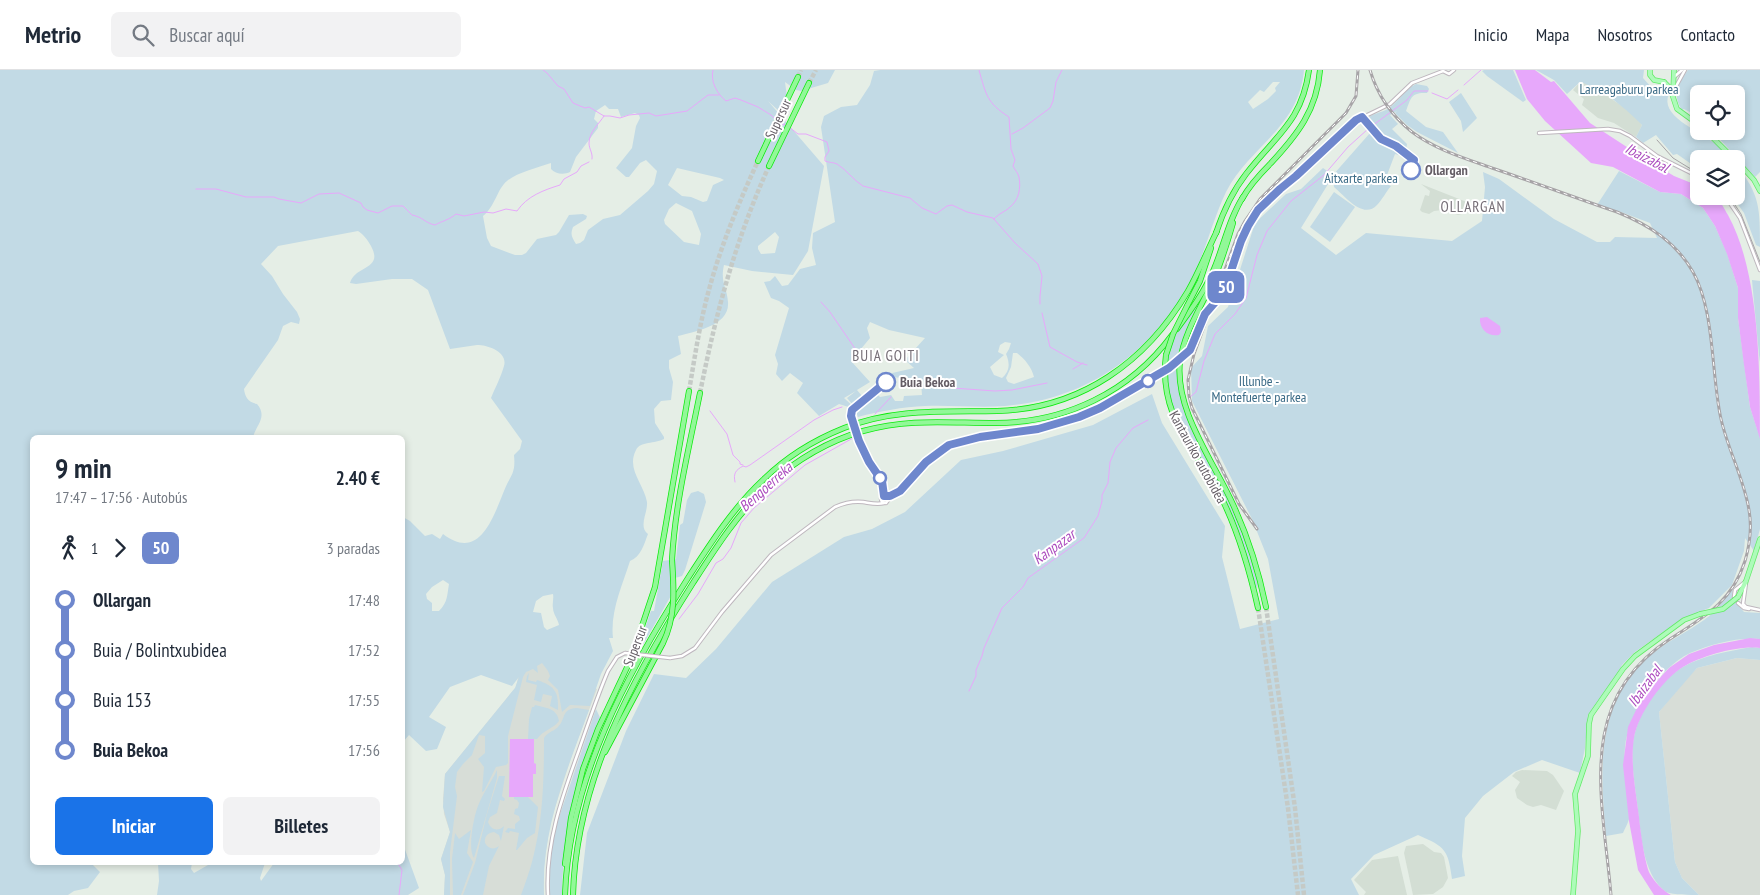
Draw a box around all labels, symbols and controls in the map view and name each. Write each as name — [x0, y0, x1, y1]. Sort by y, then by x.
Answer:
search box — [111, 12, 461, 57]
text: Metrio — [25, 19, 81, 50]
icon: search — [129, 21, 157, 49]
text: Buscar aquí — [169, 23, 245, 47]
text: Inicio — [1474, 23, 1508, 46]
text: Mapa — [1536, 23, 1569, 46]
text: Nosotros — [1597, 23, 1652, 46]
text: Contacto — [1680, 23, 1735, 46]
park label: Larreagaburu parkea — [1579, 80, 1679, 98]
map controls — [1690, 85, 1745, 205]
button: locate — [1690, 85, 1745, 140]
street label: Supersur — [761, 96, 795, 142]
water label: Ibaizabal — [1622, 138, 1674, 177]
button: layers — [1690, 150, 1745, 205]
marker: Ollargan — [1401, 160, 1421, 180]
place label: Ollargan — [1425, 161, 1468, 179]
park label: Aitxarte parkea — [1324, 169, 1398, 187]
district label: OLLARGAN — [1440, 197, 1506, 216]
line badge: 50 — [1204, 271, 1248, 303]
text: 50 — [1217, 275, 1235, 298]
district label: BUIA GOITI — [852, 346, 920, 365]
marker: Buia Bekoa — [876, 372, 896, 392]
park label: Illunbe - Montefuerte parkea — [1212, 372, 1306, 406]
place label: Buia Bekoa — [900, 373, 956, 391]
unlabelled marker — [1141, 374, 1155, 388]
street label: Kantauriko autobidea — [1165, 408, 1231, 506]
text: 9 min — [55, 449, 112, 486]
water label: Bengoerreka — [735, 457, 797, 516]
text: 2.40 € — [336, 466, 380, 490]
unlabelled marker — [873, 471, 887, 485]
text: 17:47 – 17:56 · Autobús — [55, 487, 187, 507]
water label: Kanpazar — [1029, 524, 1080, 568]
icon: walk — [55, 534, 83, 562]
icon: forward — [106, 534, 134, 562]
text: 50 — [152, 536, 169, 559]
text: 1 — [91, 538, 98, 558]
text: 3 paradas — [327, 538, 380, 558]
text: Ollargan — [93, 588, 151, 612]
text: 17:48 — [348, 590, 380, 610]
street label: Supersur — [619, 623, 651, 669]
text: Buia / Bolintxubidea — [93, 638, 227, 662]
text: 17:52 — [348, 640, 380, 660]
water label: Ibaizabal — [1623, 660, 1667, 710]
text: Buia 153 — [93, 688, 152, 712]
text: 17:55 — [348, 690, 380, 710]
text: Buia Bekoa — [93, 738, 168, 762]
text: 17:56 — [348, 740, 380, 760]
button: Iniciar — [55, 797, 213, 855]
button: Billetes — [223, 797, 380, 855]

